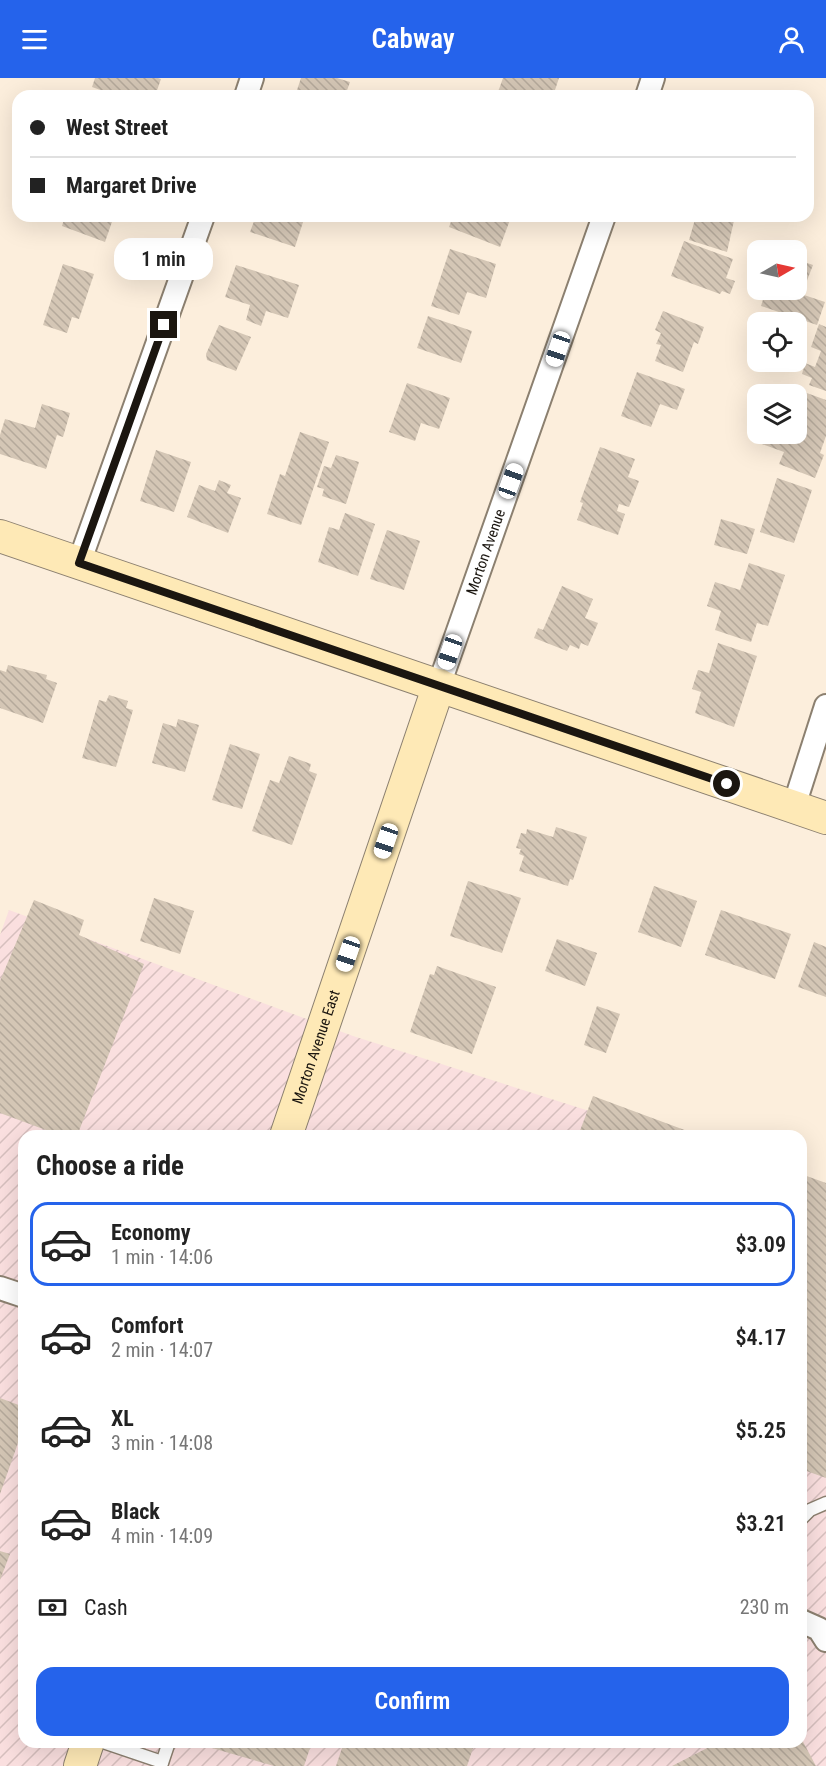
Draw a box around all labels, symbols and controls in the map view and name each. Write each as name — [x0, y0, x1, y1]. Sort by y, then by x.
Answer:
icon: menu — [18, 23, 51, 56]
text: Cabway — [371, 23, 455, 55]
icon: person — [775, 23, 808, 56]
text: West Street — [66, 115, 168, 140]
text: Margaret Drive — [66, 173, 197, 198]
callout: 1 min — [114, 238, 213, 280]
north arrow — [747, 240, 807, 300]
map controls — [747, 240, 807, 444]
text: 1 min — [141, 247, 186, 271]
route end — [150, 311, 177, 338]
button: locate — [747, 312, 807, 372]
car — [544, 329, 572, 369]
button: layers — [747, 384, 807, 444]
car — [496, 461, 526, 501]
street label: Morton Avenue — [462, 507, 509, 597]
car — [436, 632, 464, 672]
route start — [713, 770, 740, 797]
car — [372, 821, 400, 861]
car — [334, 934, 362, 974]
street label: Morton Avenue East — [289, 988, 344, 1106]
text: Choose a ride — [36, 1150, 184, 1182]
icon: car — [39, 1217, 93, 1271]
text: Economy — [111, 1220, 191, 1245]
text: $3.09 — [735, 1232, 786, 1257]
text: 1 min · 14:06 — [111, 1245, 213, 1269]
icon: car — [39, 1310, 93, 1364]
text: Comfort — [111, 1313, 184, 1338]
text: $4.17 — [735, 1325, 786, 1350]
text: 2 min · 14:07 — [111, 1338, 213, 1362]
icon: car — [39, 1403, 93, 1457]
text: XL — [111, 1406, 134, 1431]
text: $5.25 — [735, 1418, 786, 1443]
text: 3 min · 14:08 — [111, 1431, 213, 1455]
icon: car — [39, 1496, 93, 1550]
text: Black — [111, 1499, 160, 1524]
text: $3.21 — [735, 1511, 786, 1536]
text: 4 min · 14:09 — [111, 1524, 213, 1548]
icon: cash — [36, 1591, 69, 1624]
text: Cash — [84, 1595, 128, 1620]
text: 230 m — [740, 1595, 789, 1619]
button: Confirm — [36, 1667, 789, 1736]

